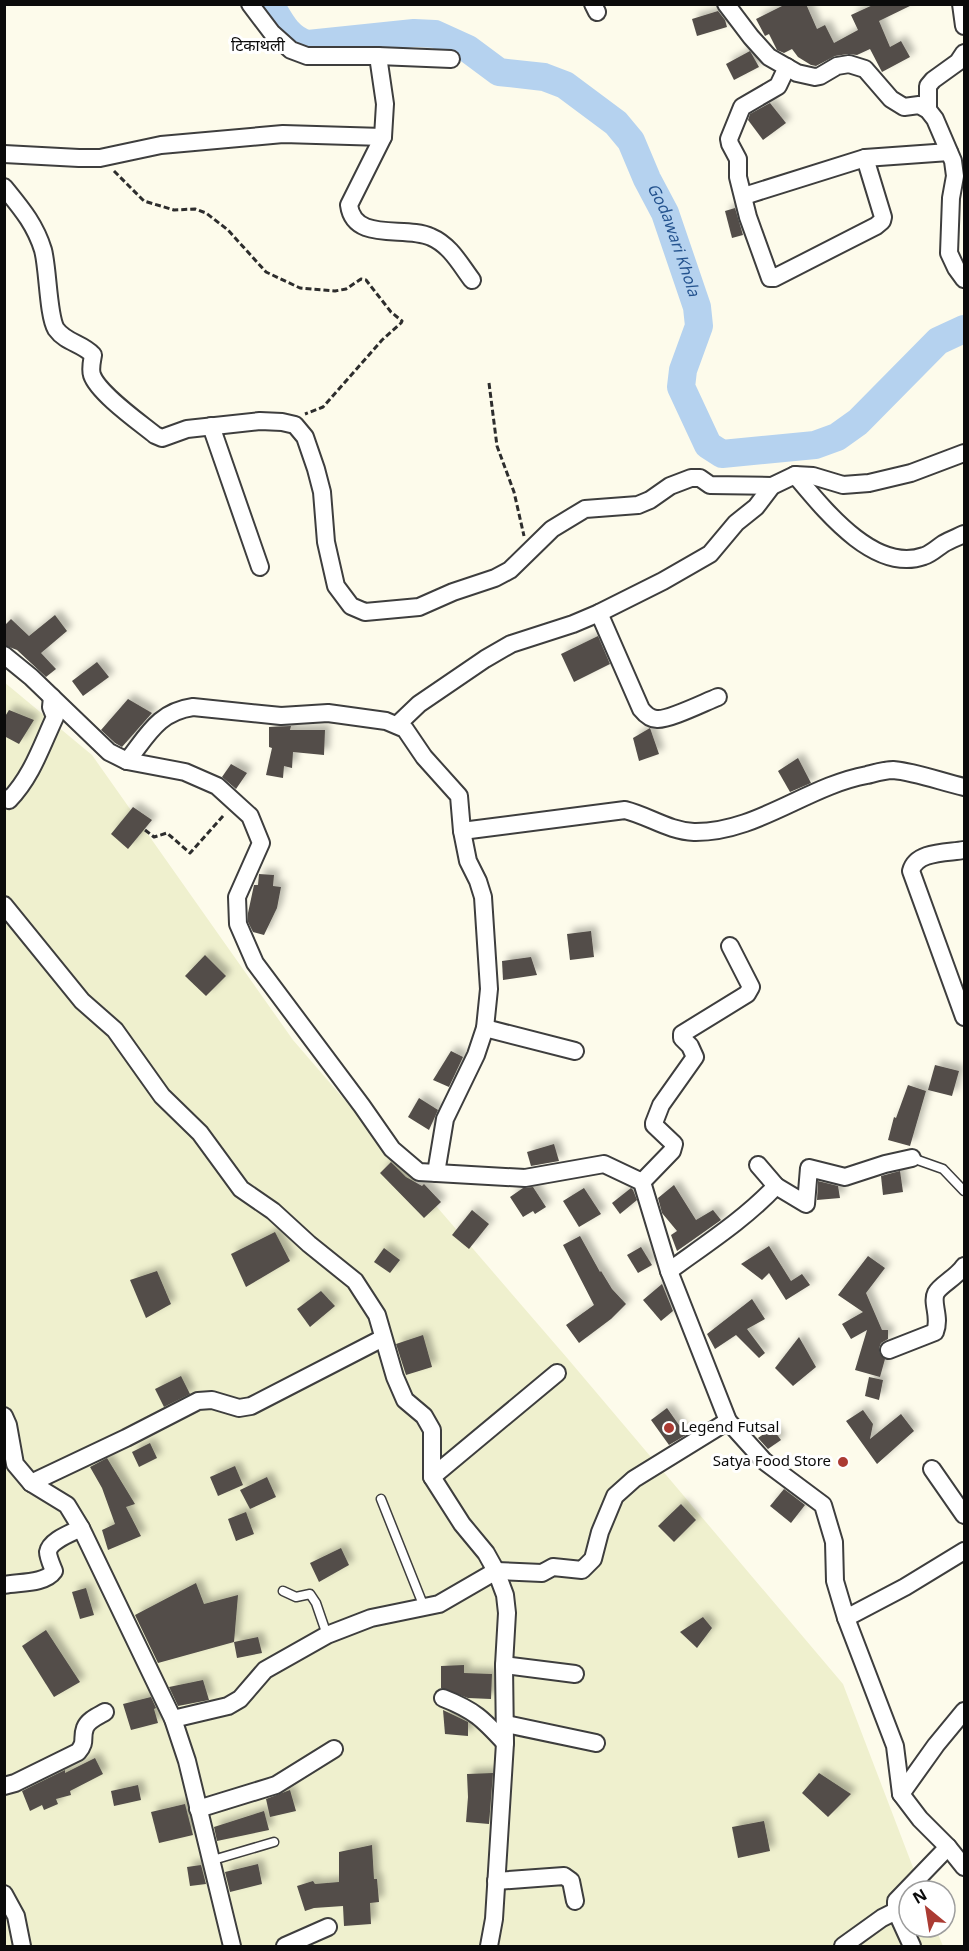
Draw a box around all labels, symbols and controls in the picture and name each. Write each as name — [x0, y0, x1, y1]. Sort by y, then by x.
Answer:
district label: टिकाथली — [231, 37, 286, 58]
water label: Godawari Khola — [641, 180, 704, 300]
place label: Legend Futsal — [681, 1419, 779, 1438]
marker: Legend Futsal — [662, 1421, 676, 1435]
place label: Satya Food Store — [713, 1453, 831, 1472]
marker: Satya Food Store — [836, 1455, 850, 1469]
north arrow — [897, 1879, 957, 1939]
text: N — [910, 1886, 932, 1910]

